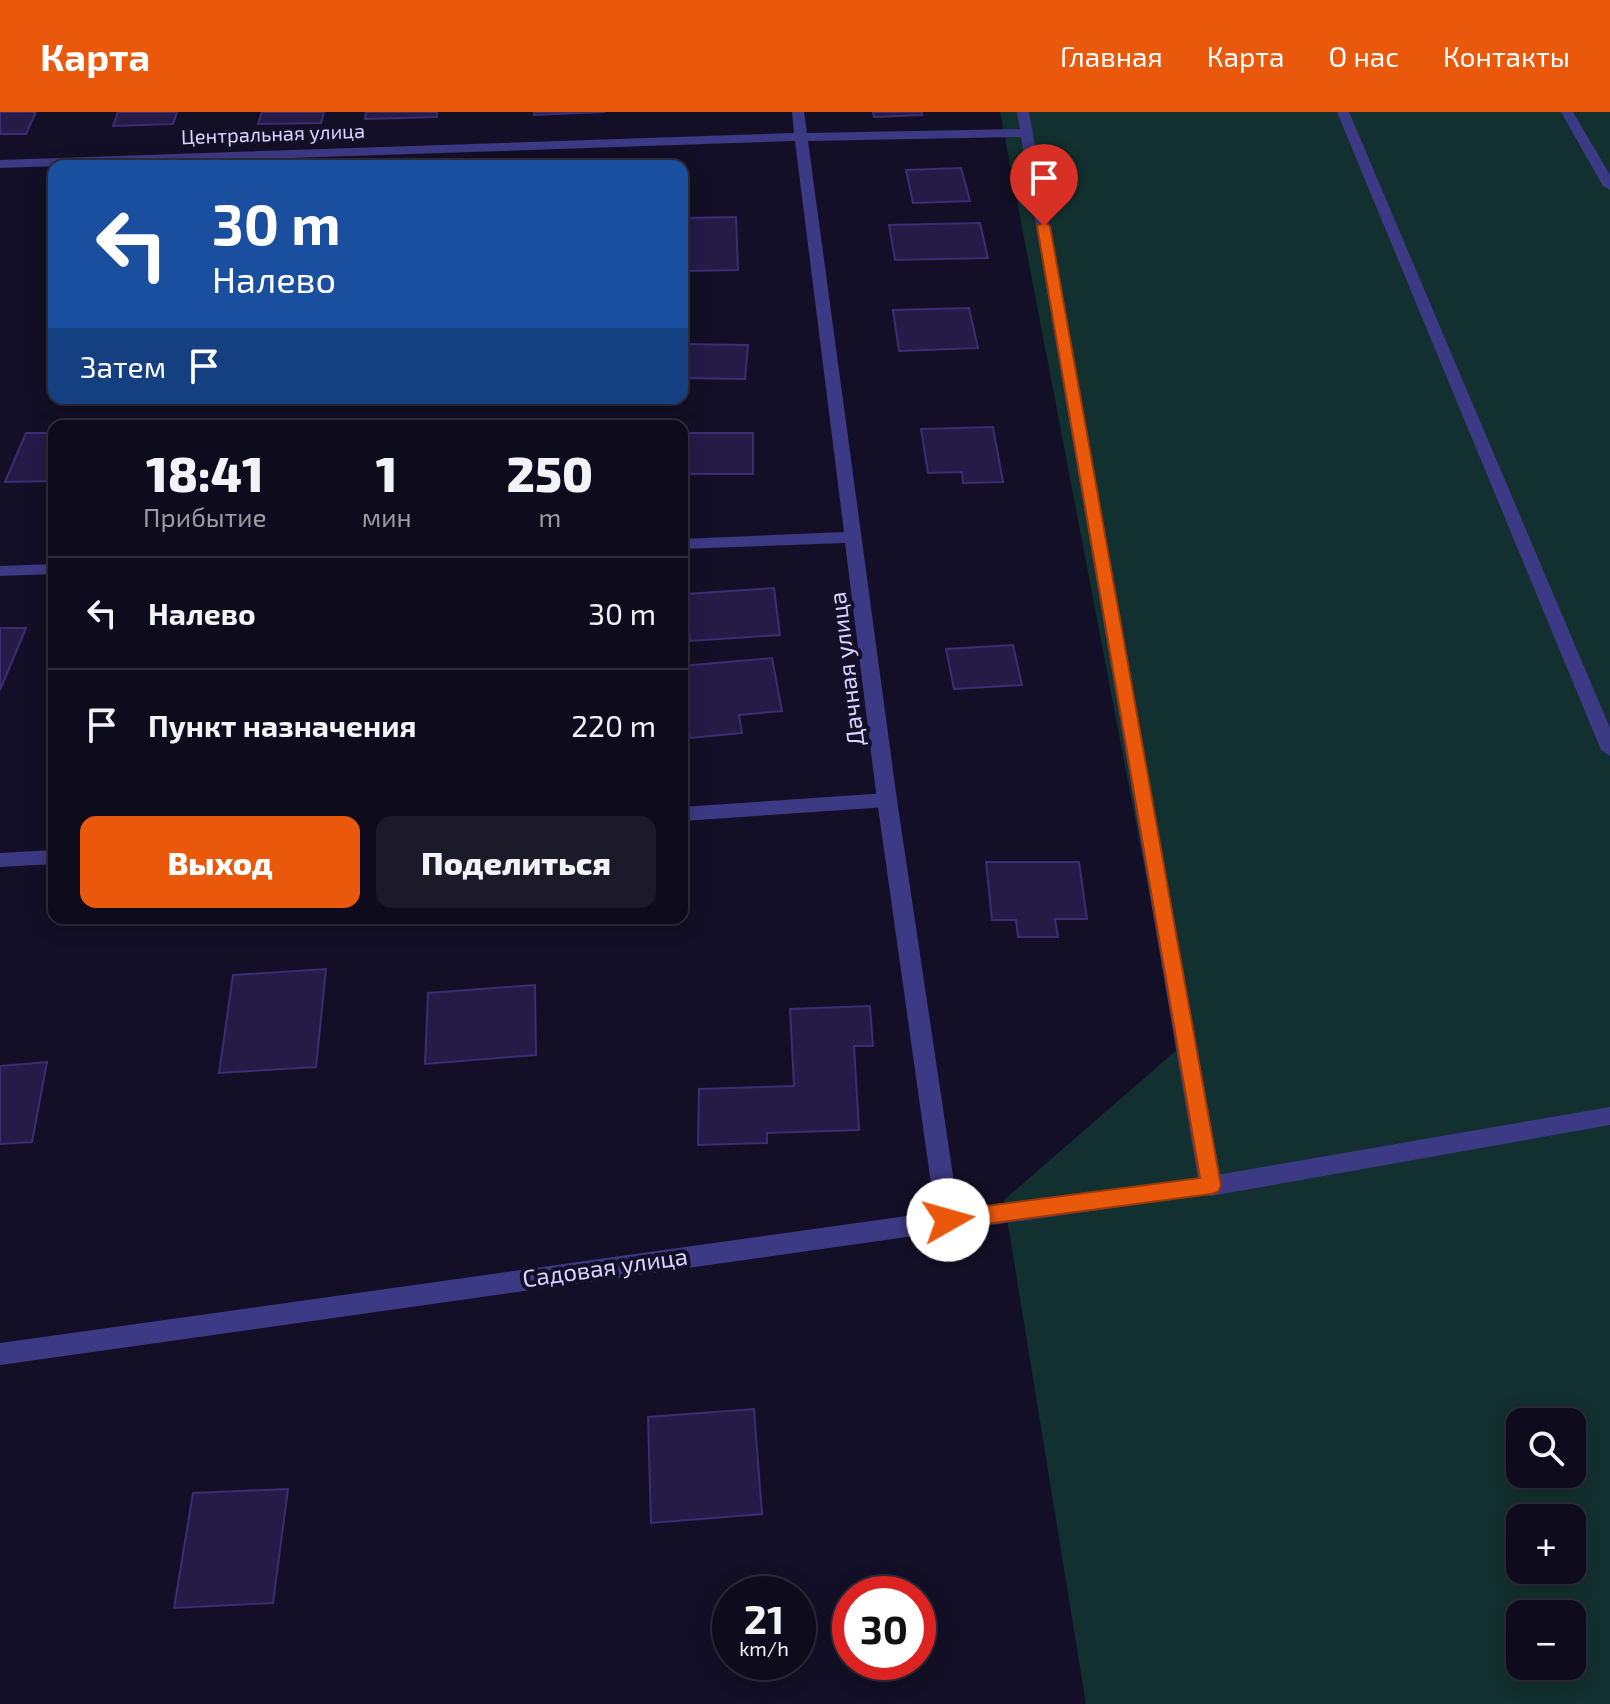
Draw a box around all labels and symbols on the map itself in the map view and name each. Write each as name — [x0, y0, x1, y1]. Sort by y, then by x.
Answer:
street label: Центральная улица — [181, 118, 365, 149]
pin — [1010, 144, 1078, 226]
street label: Дачная улица — [822, 590, 870, 748]
position arrow — [906, 1178, 990, 1262]
street label: Садовая улица — [520, 1241, 689, 1293]
speed limit sign: 30 — [832, 1576, 936, 1680]

